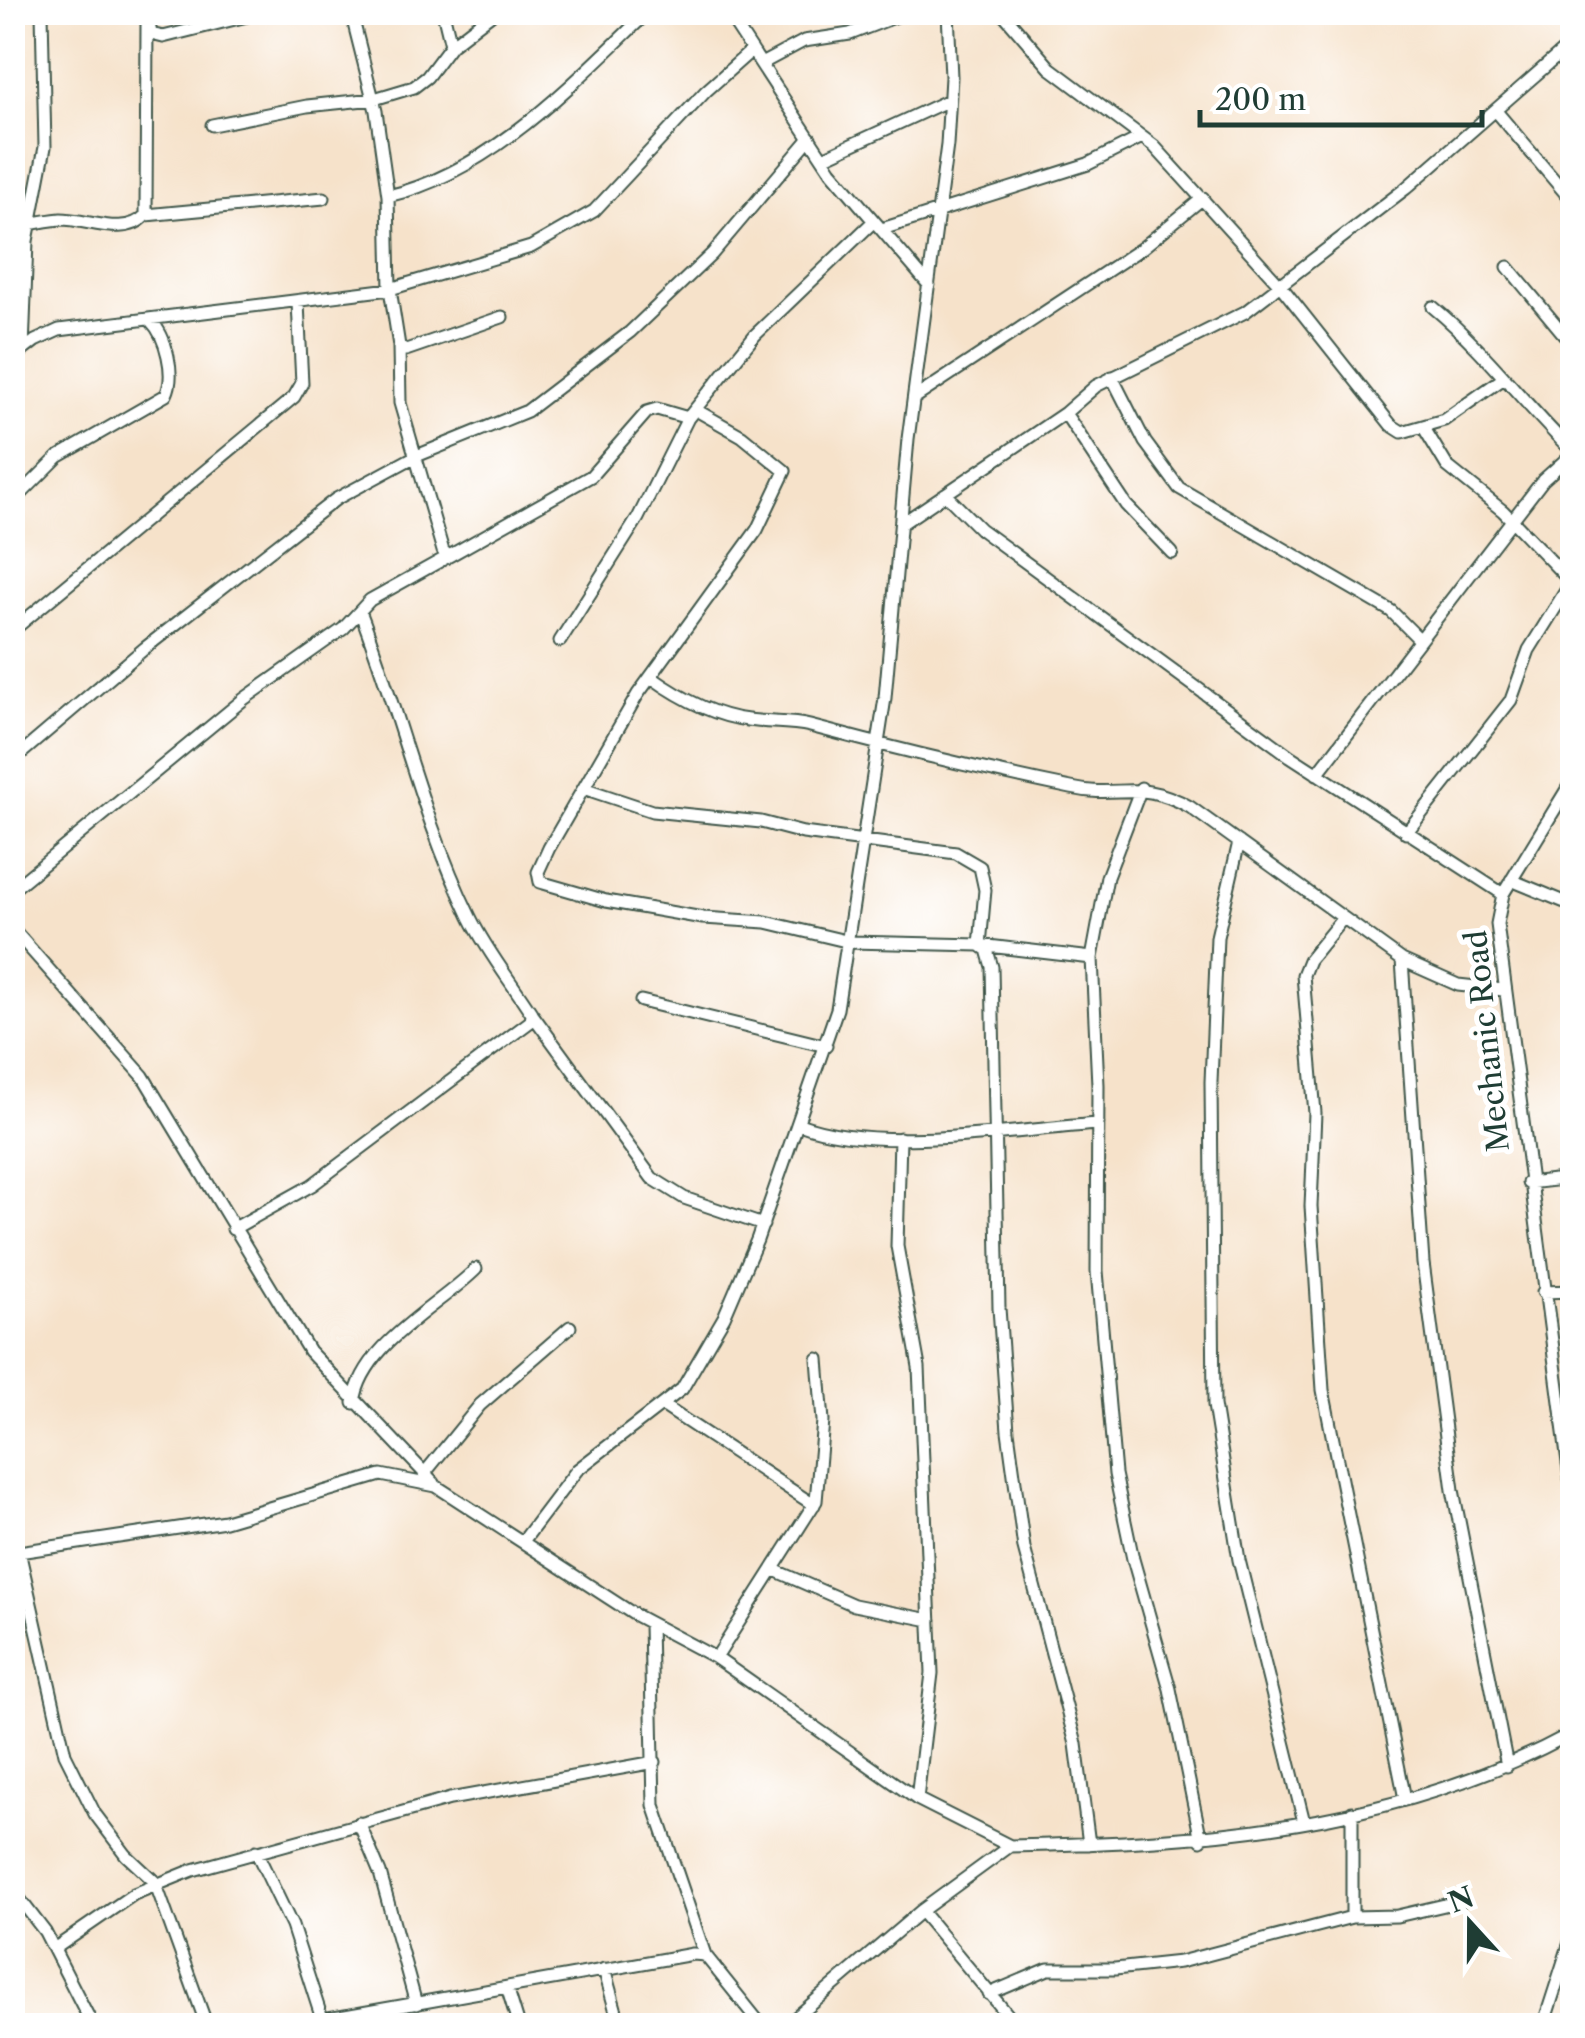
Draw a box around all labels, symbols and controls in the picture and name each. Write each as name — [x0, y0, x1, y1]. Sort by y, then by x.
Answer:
scale bar — [1200, 65, 1482, 127]
text: 200 m — [1215, 81, 1306, 118]
street label: Mechanic Road — [1457, 928, 1517, 1154]
north arrow — [1420, 1873, 1520, 1973]
text: N — [1444, 1879, 1478, 1920]

